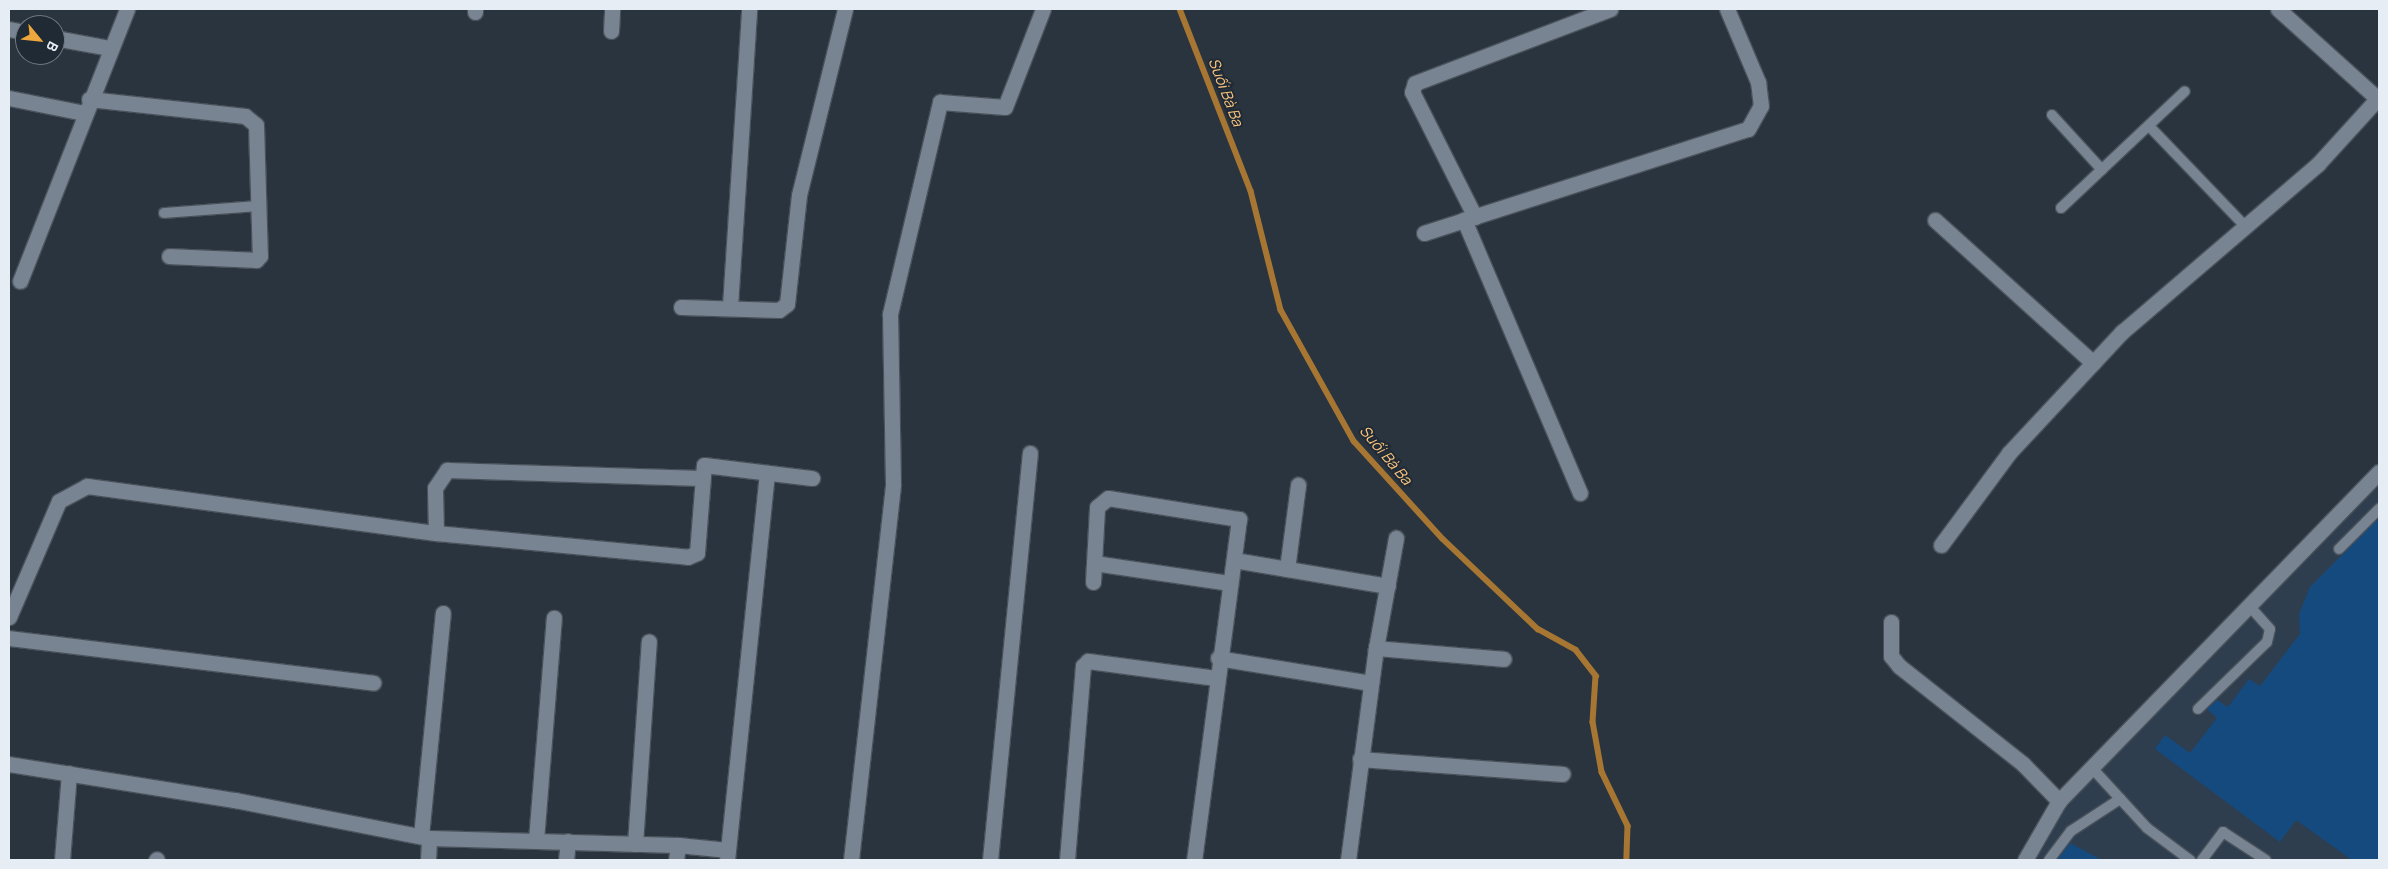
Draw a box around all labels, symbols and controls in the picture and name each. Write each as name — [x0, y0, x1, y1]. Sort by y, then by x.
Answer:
north arrow — [15, 15, 65, 65]
text: B — [42, 38, 63, 55]
water label: Suối Bà Ba — [1205, 55, 1247, 129]
water label: Suối Bà Ba — [1356, 422, 1416, 488]

